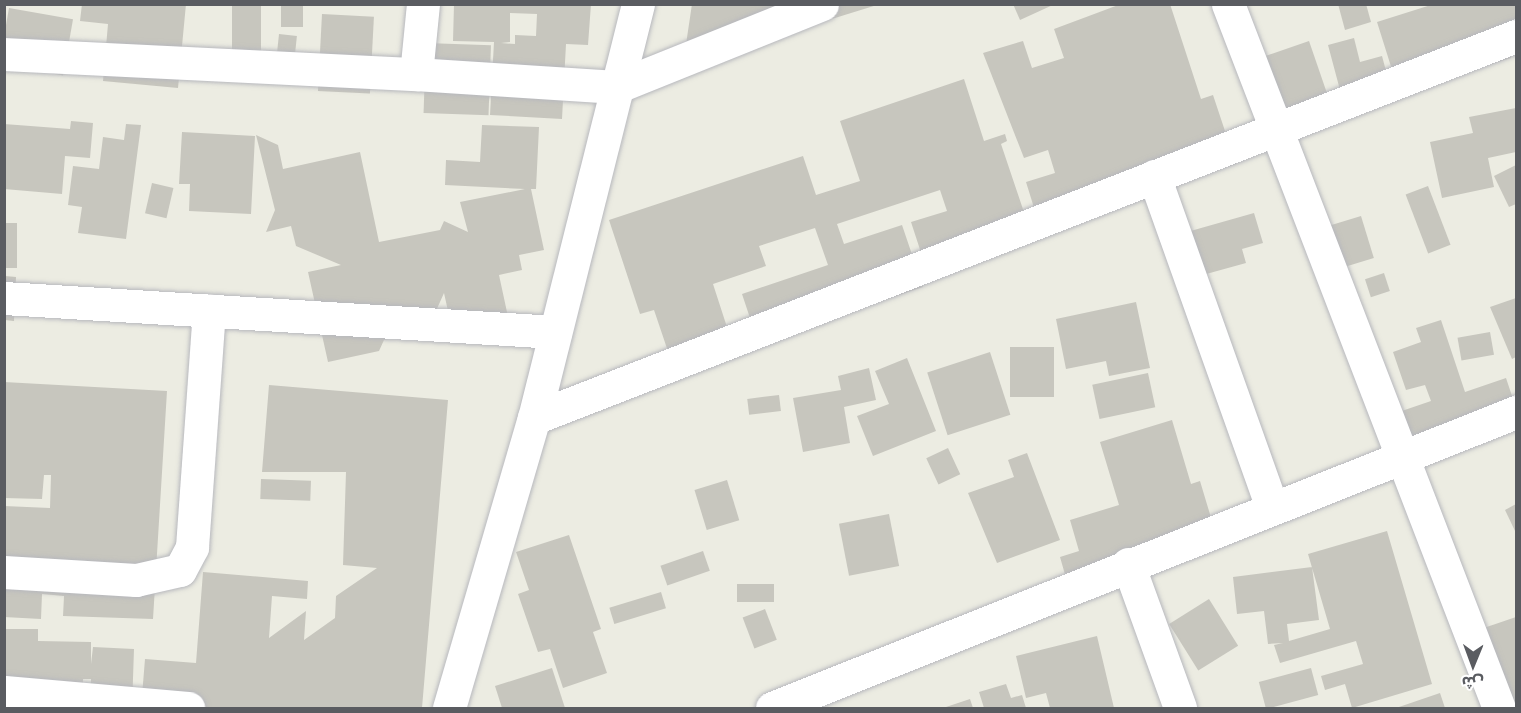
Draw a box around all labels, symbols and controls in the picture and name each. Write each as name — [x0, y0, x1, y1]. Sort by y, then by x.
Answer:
north arrow — [1443, 635, 1503, 695]
text: ش — [1462, 673, 1484, 693]

